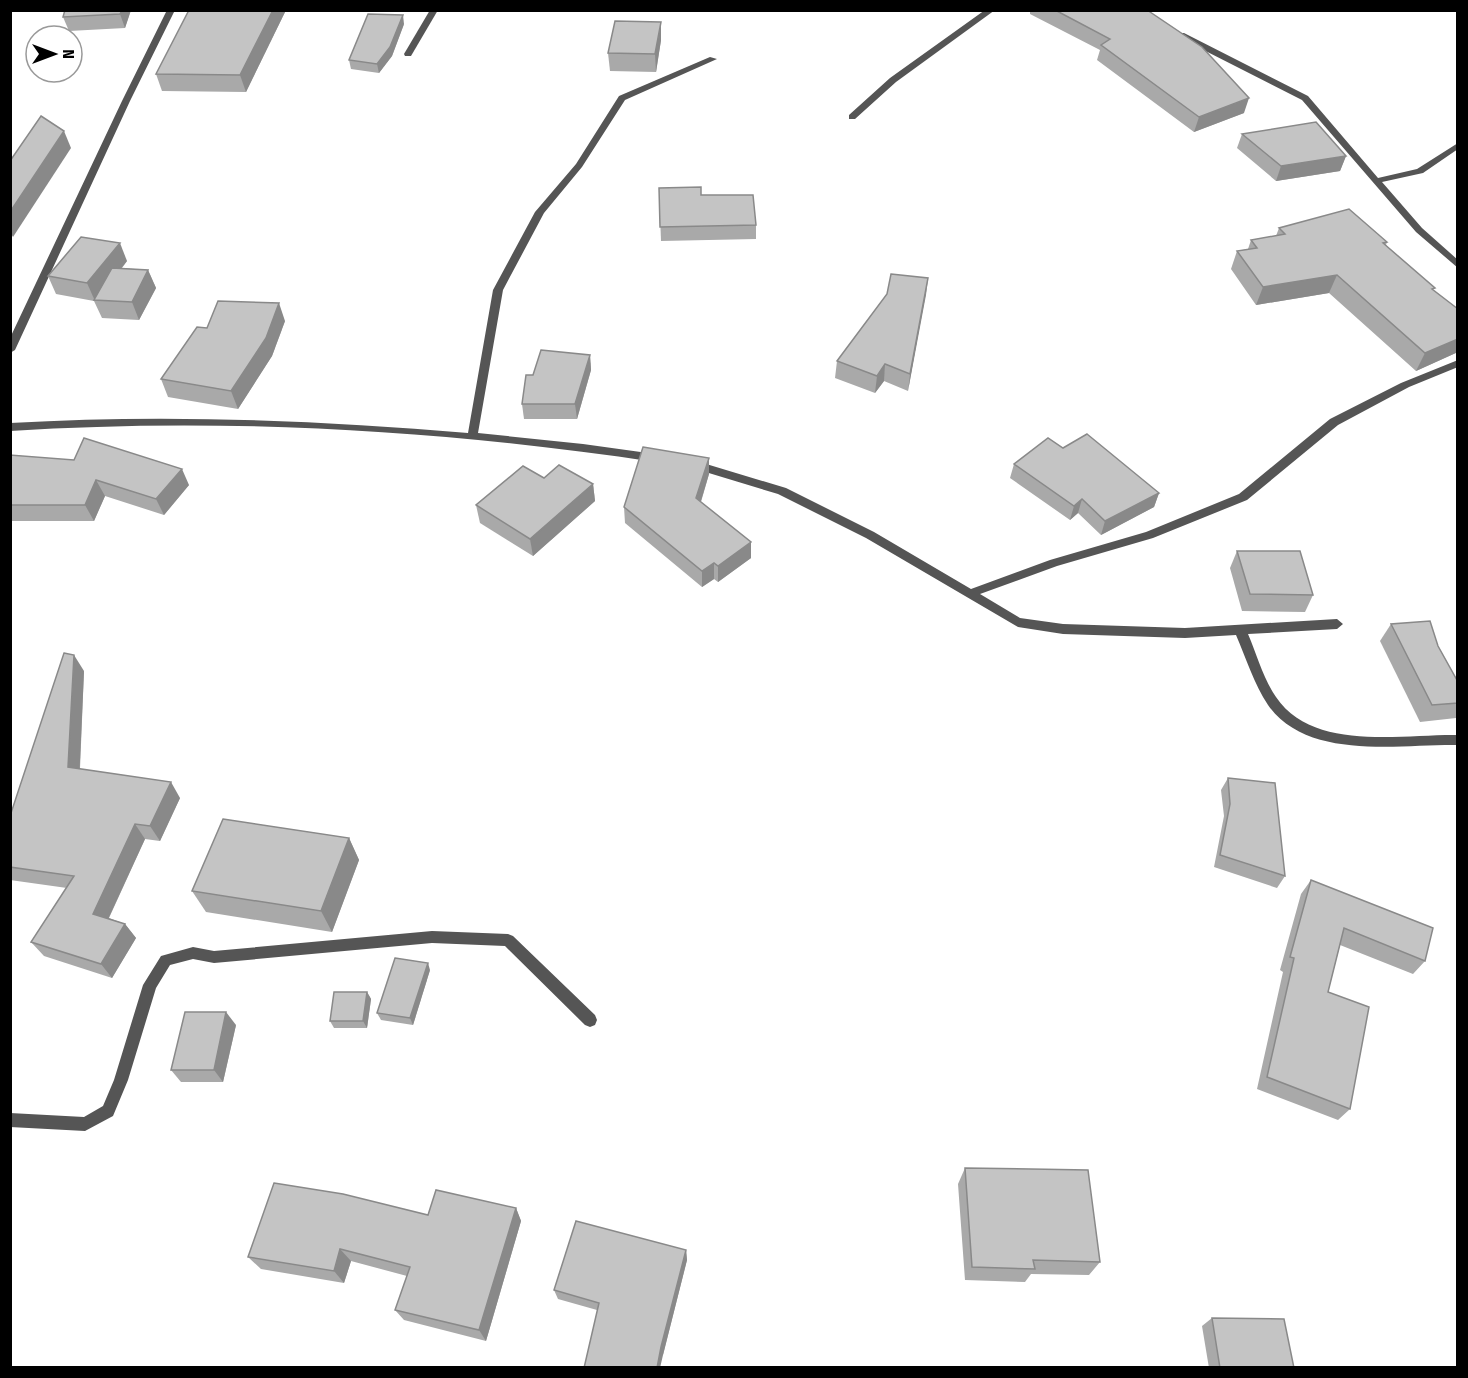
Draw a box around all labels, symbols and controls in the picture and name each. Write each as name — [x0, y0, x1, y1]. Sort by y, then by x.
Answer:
north arrow — [24, 24, 84, 84]
text: N — [59, 49, 78, 59]

